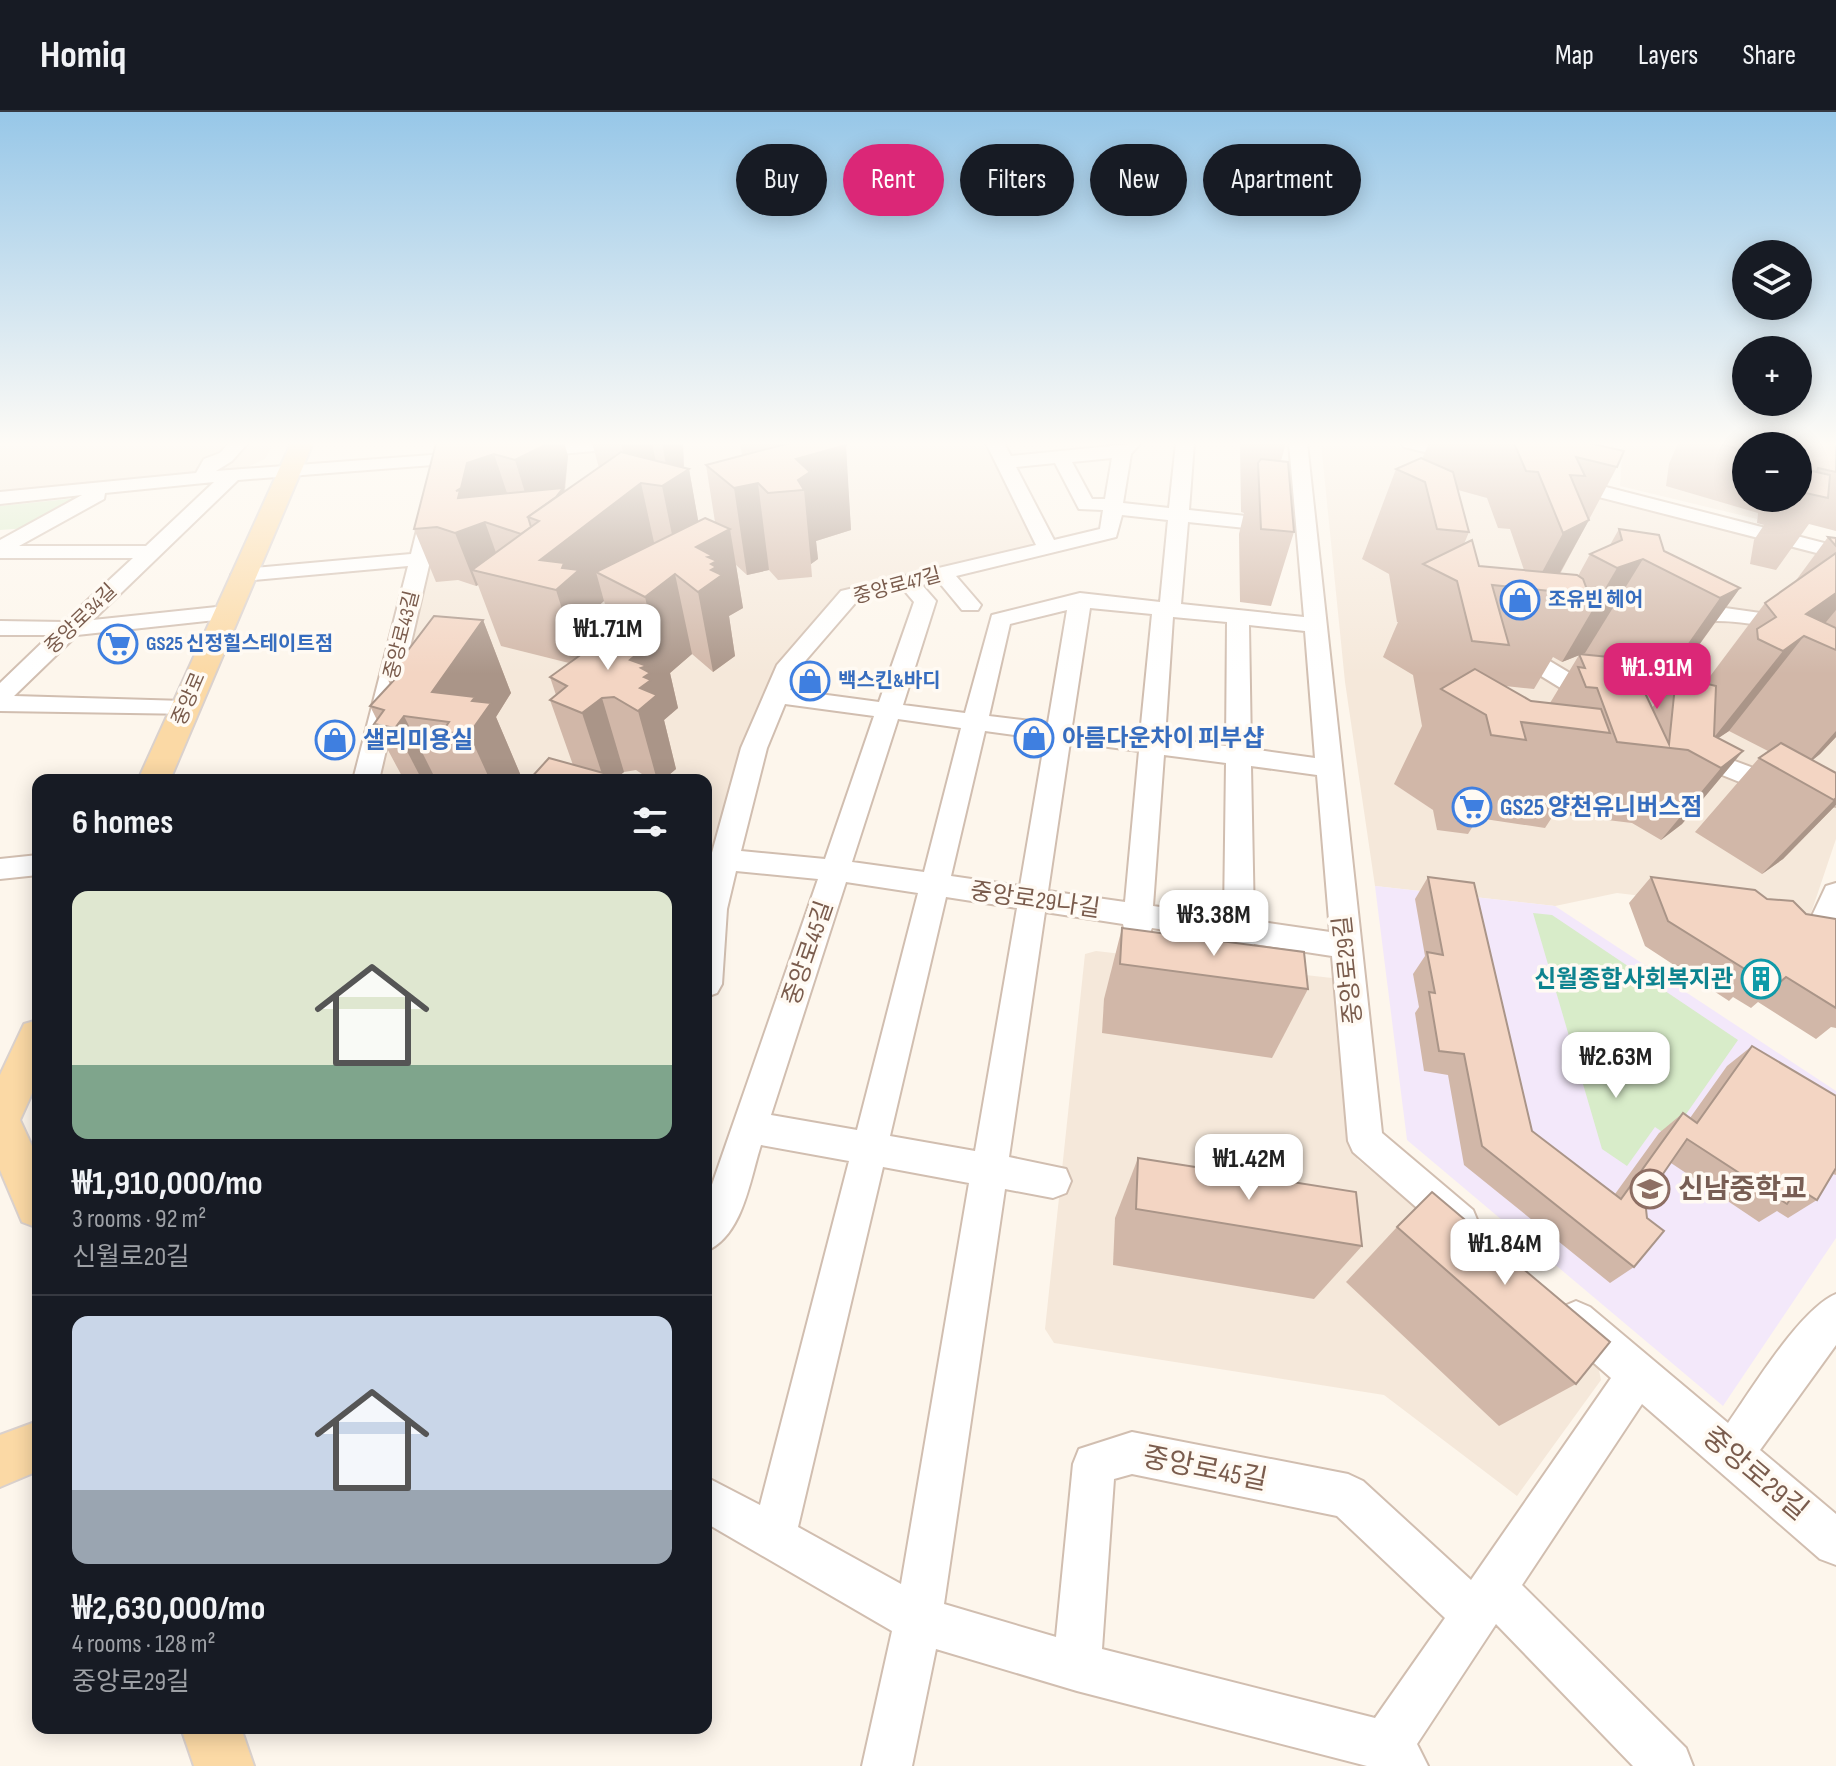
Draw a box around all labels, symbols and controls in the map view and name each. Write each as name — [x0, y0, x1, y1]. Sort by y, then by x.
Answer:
text: Homiq — [40, 33, 126, 78]
text: Map — [1555, 39, 1594, 72]
text: Layers — [1638, 39, 1698, 72]
text: Share — [1742, 39, 1796, 72]
chip: Buy — [736, 144, 827, 216]
chip: Rent — [843, 144, 944, 216]
chip: Filters — [960, 144, 1074, 216]
chip: New — [1090, 144, 1187, 216]
chip: Apartment — [1203, 144, 1361, 216]
map controls — [1732, 240, 1812, 512]
button: layers — [1732, 240, 1812, 320]
button: + — [1732, 336, 1812, 416]
button: − — [1732, 432, 1812, 512]
street label: 중앙로47길 — [851, 563, 943, 609]
street label: 중앙로34길 — [40, 579, 122, 659]
shop icon: 조유빈 헤어 — [1499, 579, 1541, 621]
street label: 중앙로43길 — [379, 588, 425, 682]
place label: 조유빈 헤어 — [1548, 588, 1643, 612]
pin: ₩1.71M — [543, 604, 673, 672]
text: ₩1.71M — [573, 614, 643, 645]
supermarket icon: GS25 신정힐스테이트점 — [97, 623, 139, 665]
place label: GS25 신정힐스테이트점 — [146, 632, 333, 656]
pin: ₩1.91M — [1592, 643, 1722, 711]
text: ₩1.91M — [1622, 653, 1692, 684]
shop icon: 백스킨&바디 — [789, 660, 831, 702]
street label: 중앙로 — [167, 669, 211, 729]
place label: 백스킨&바디 — [838, 669, 941, 693]
shop icon: 아름다운차이 피부샵 — [1013, 717, 1055, 759]
shop icon: 샐리미용실 — [314, 719, 356, 761]
place label: 아름다운차이 피부샵 — [1062, 724, 1264, 753]
place label: 샐리미용실 — [363, 726, 473, 755]
supermarket icon: GS25 양천유니버스점 — [1451, 786, 1493, 828]
place label: GS25 양천유니버스점 — [1500, 793, 1703, 822]
icon: filters — [628, 800, 672, 844]
text: 6 homes — [72, 802, 173, 843]
street label: 중앙로29나길 — [968, 877, 1102, 923]
pin: ₩3.38M — [1149, 890, 1279, 958]
street label: 중앙로45길 — [777, 897, 839, 1009]
text: ₩3.38M — [1177, 900, 1251, 931]
street label: 중앙로29길 — [1328, 914, 1368, 1026]
icon: home — [300, 943, 444, 1087]
building icon: 신월종합사회복지관 — [1740, 958, 1782, 1000]
place label: 신월종합사회복지관 — [1534, 965, 1733, 994]
pin: ₩2.63M — [1551, 1032, 1681, 1100]
text: ₩2.63M — [1580, 1042, 1652, 1073]
pin: ₩1.42M — [1184, 1134, 1314, 1202]
text: ₩1.42M — [1213, 1144, 1285, 1175]
text: ₩1,910,000/mo — [72, 1163, 263, 1204]
school or university icon: 신남중학교 — [1629, 1168, 1671, 1210]
place label: 신남중학교 — [1678, 1173, 1807, 1206]
text: 3 rooms · 92 m² — [72, 1204, 206, 1235]
pin: ₩1.84M — [1440, 1219, 1570, 1287]
text: ₩1.84M — [1468, 1229, 1542, 1260]
text: 신월로20길 — [72, 1242, 190, 1273]
icon: home — [300, 1368, 444, 1512]
street label: 중앙로29길 — [1696, 1421, 1814, 1527]
street label: 중앙로45길 — [1140, 1441, 1270, 1497]
text: ₩2,630,000/mo — [72, 1588, 265, 1629]
text: 4 rooms · 128 m² — [72, 1629, 216, 1660]
text: 중앙로29길 — [72, 1667, 190, 1698]

